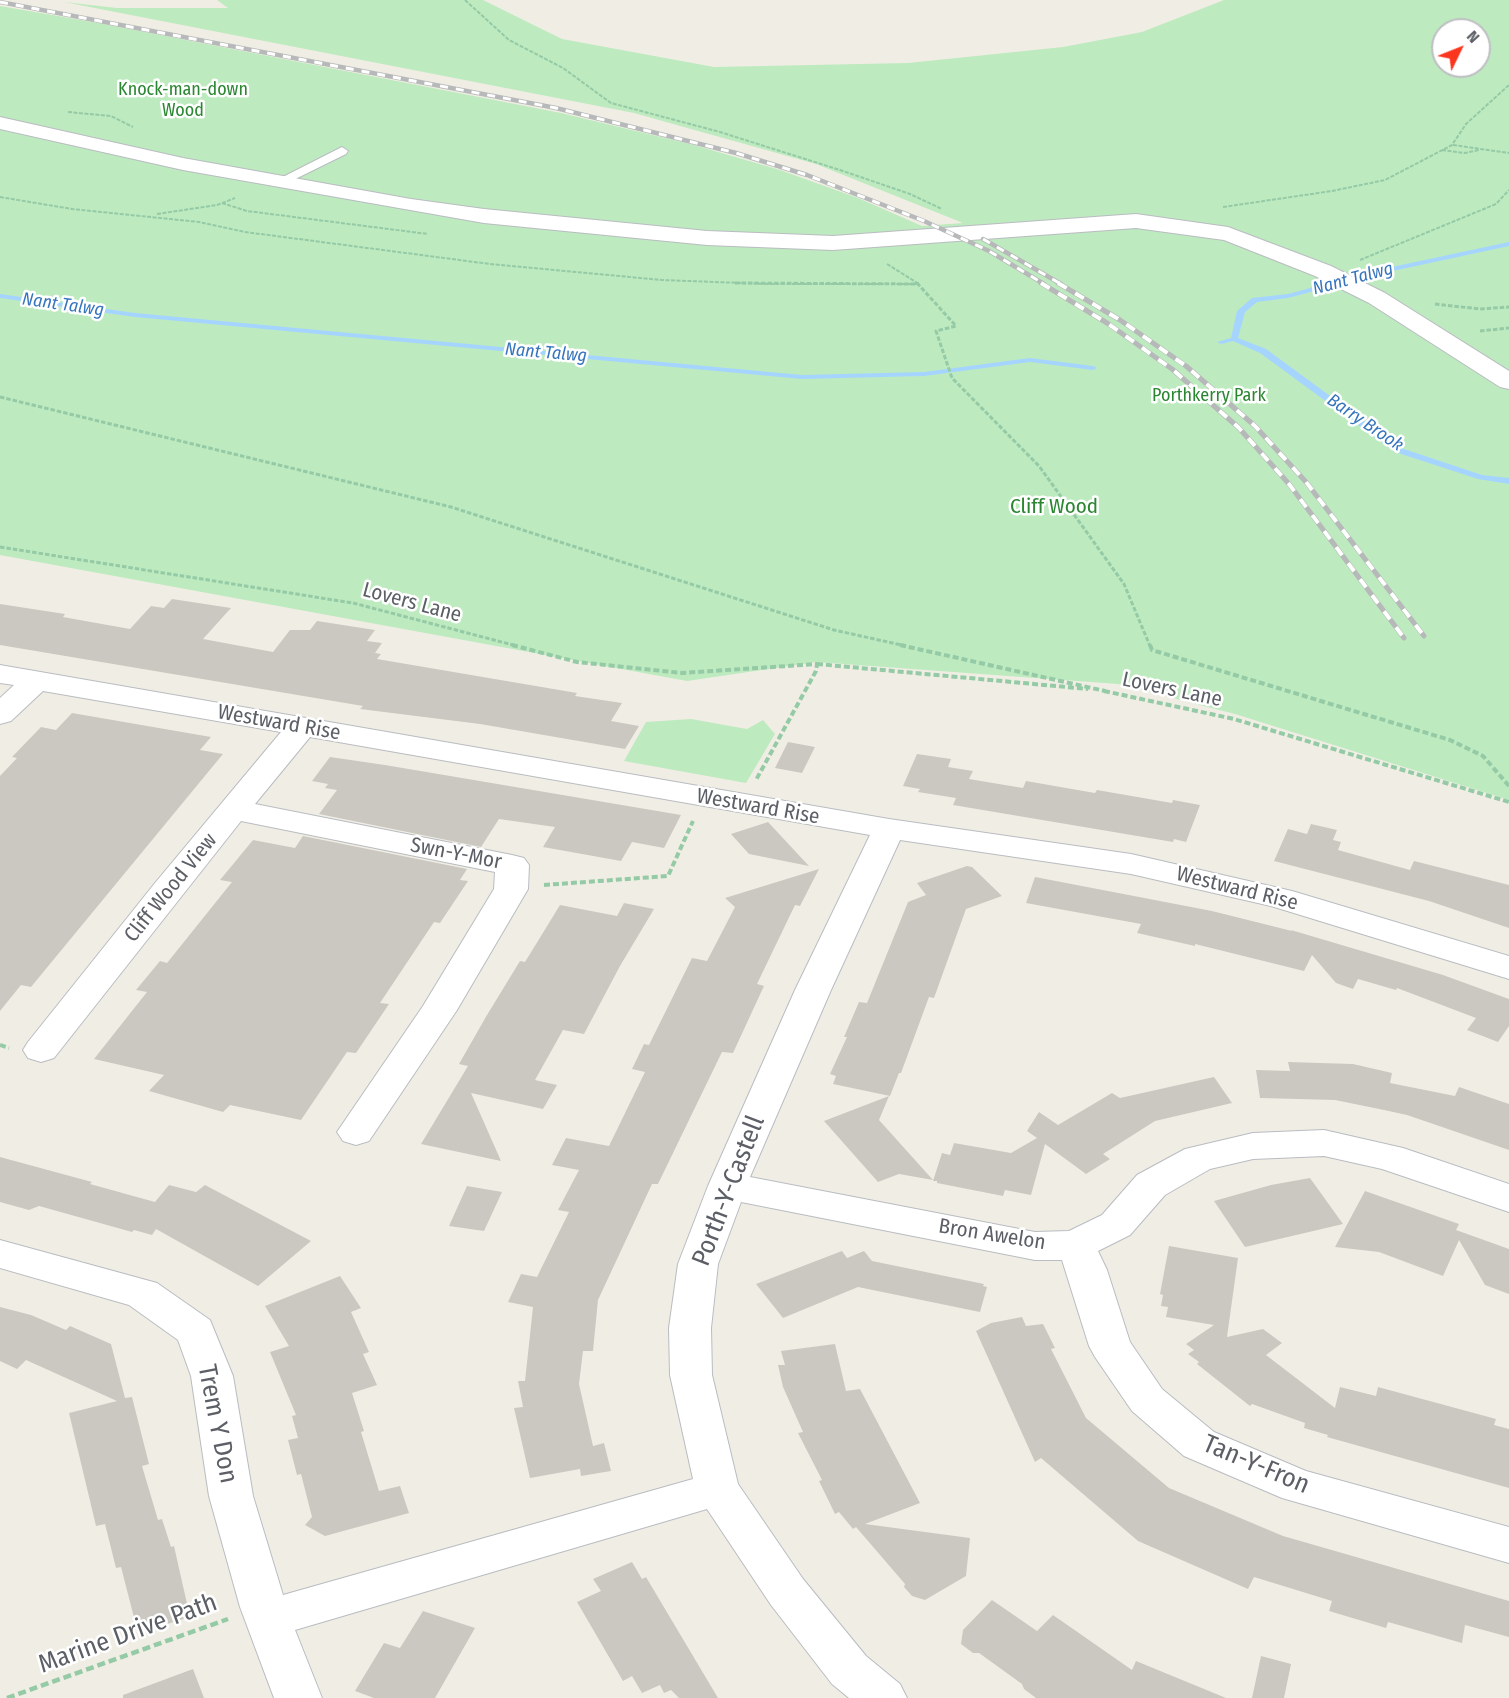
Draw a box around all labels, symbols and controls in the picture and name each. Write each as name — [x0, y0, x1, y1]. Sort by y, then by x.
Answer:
north arrow — [1431, 18, 1491, 78]
text: N — [1463, 27, 1483, 47]
park label: Knock-man-down Wood — [118, 79, 248, 122]
water label: Nant Talwg — [1311, 258, 1395, 300]
water label: Nant Talwg — [21, 289, 105, 321]
water label: Nant Talwg — [504, 339, 588, 367]
park label: Porthkerry Park — [1152, 385, 1266, 407]
water label: Barry Brook — [1323, 390, 1407, 456]
park label: Cliff Wood — [1010, 494, 1098, 520]
street label: Lovers Lane — [360, 578, 464, 628]
street label: Lovers Lane — [1120, 667, 1224, 713]
street label: Westward Rise — [216, 700, 342, 746]
street label: Westward Rise — [695, 784, 821, 830]
street label: Cliff Wood View — [119, 828, 223, 948]
street label: Swn-Y-Mor — [408, 833, 504, 875]
street label: Westward Rise — [1174, 862, 1300, 916]
street label: Porth-Y-Castell — [686, 1111, 772, 1271]
street label: Bron Awelon — [937, 1214, 1047, 1256]
street label: Trem Y Don — [190, 1362, 244, 1486]
street label: Tan-Y-Fron — [1198, 1429, 1314, 1501]
street label: Marine Drive Path — [34, 1587, 222, 1681]

